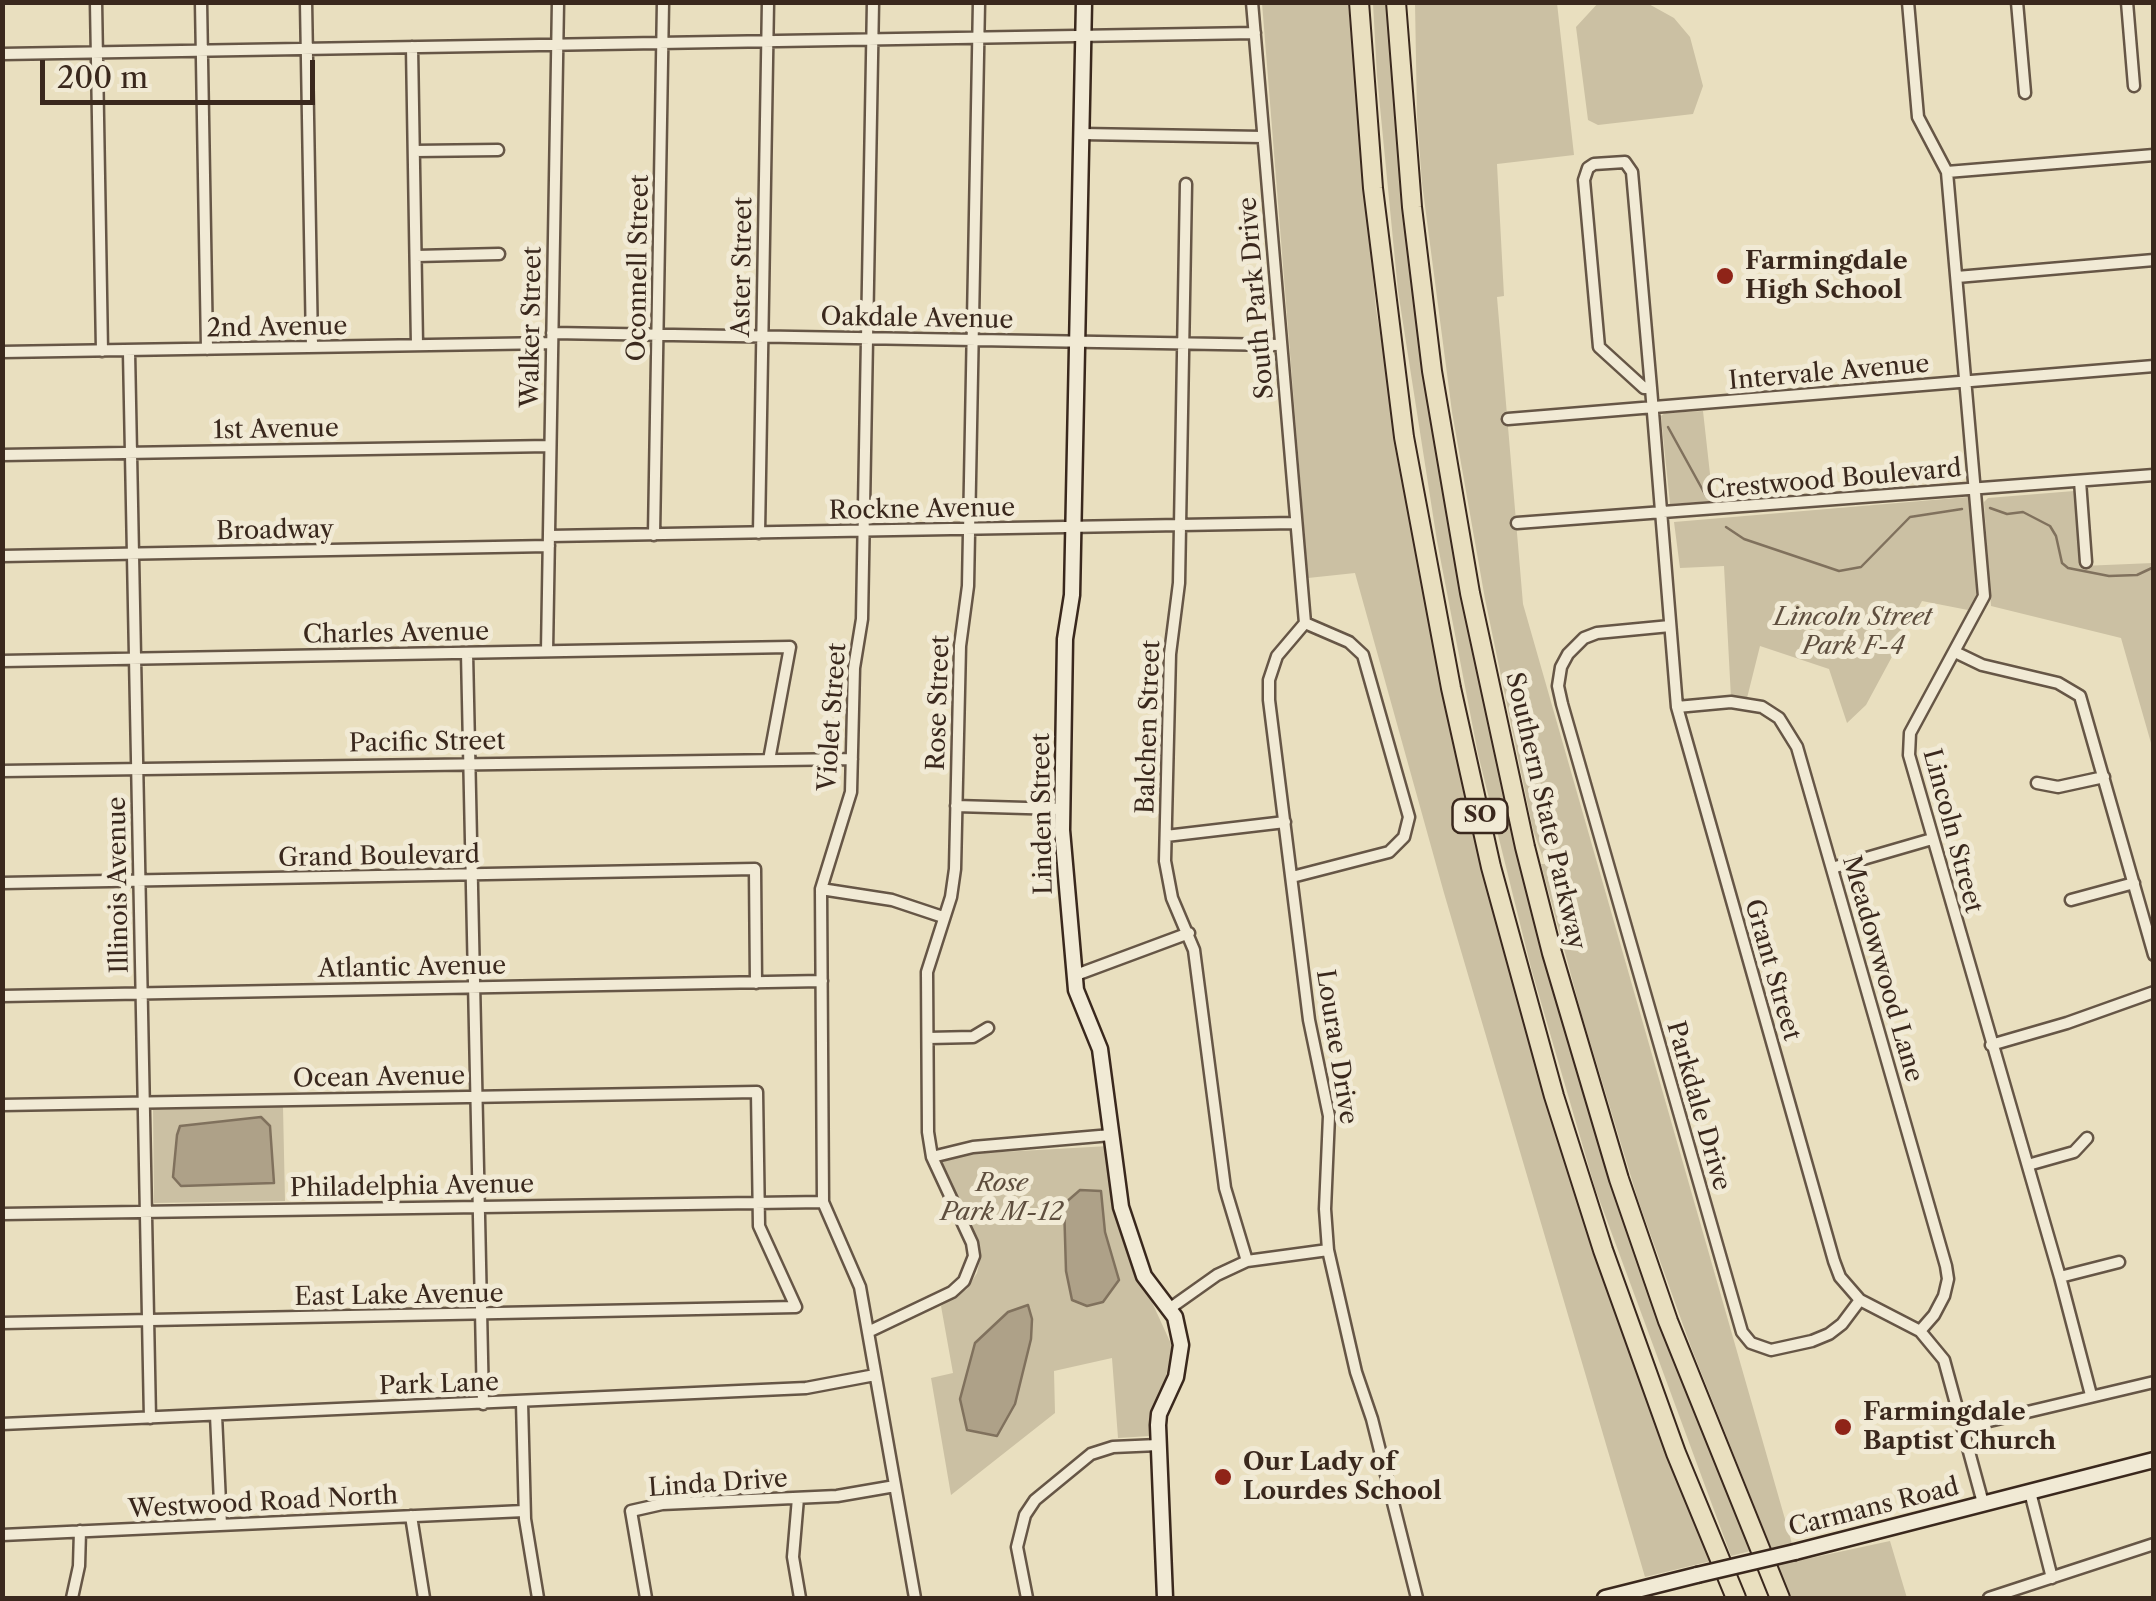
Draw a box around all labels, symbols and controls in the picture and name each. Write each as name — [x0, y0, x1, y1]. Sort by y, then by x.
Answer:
scale bar — [45, 40, 320, 102]
text: 200 m — [57, 59, 148, 96]
street label: Oconnell Street — [622, 174, 656, 362]
street label: South Park Drive — [1233, 196, 1281, 400]
street label: Aster Street — [727, 197, 759, 337]
street label: Walker Street — [516, 246, 548, 408]
place label: Farmingdale High School — [1745, 247, 1908, 306]
marker: Farmingdale High School — [1714, 265, 1736, 287]
street label: Oakdale Avenue — [820, 302, 1014, 336]
street label: 2nd Avenue — [206, 312, 348, 344]
street label: Intervale Avenue — [1727, 349, 1931, 397]
street label: 1st Avenue — [213, 414, 339, 446]
street label: Crestwood Boulevard — [1705, 454, 1963, 506]
street label: Rockne Avenue — [829, 493, 1015, 527]
street label: Broadway — [216, 515, 334, 547]
park label: Lincoln Street Park F-4 — [1774, 603, 1932, 662]
street label: Charles Avenue — [303, 617, 489, 651]
street label: Rose Street — [922, 635, 956, 771]
street label: Balchen Street — [1131, 640, 1167, 814]
street label: Violet Street — [813, 642, 853, 792]
street label: Southern State Parkway — [1498, 669, 1592, 953]
street label: Pacific Street — [349, 727, 505, 759]
street label: Linden Street — [1027, 733, 1059, 895]
street label: Lincoln Street — [1916, 746, 1988, 916]
street label: Illinois Avenue — [102, 796, 136, 974]
road number: SO — [1452, 799, 1508, 833]
street label: Grand Boulevard — [278, 840, 480, 874]
street label: Meadowwood Lane — [1835, 852, 1929, 1086]
street label: Grant Street — [1737, 896, 1807, 1044]
street label: Atlantic Avenue — [318, 951, 506, 985]
street label: Lourae Drive — [1309, 967, 1363, 1127]
street label: Parkdale Drive — [1659, 1018, 1737, 1194]
street label: Ocean Avenue — [293, 1061, 465, 1095]
park label: Rose Park M-12 — [940, 1169, 1064, 1228]
street label: Philadelphia Avenue — [290, 1170, 534, 1204]
street label: East Lake Avenue — [294, 1279, 504, 1313]
street label: Park Lane — [378, 1368, 500, 1402]
place label: Farmingdale Baptist Church — [1863, 1398, 2056, 1457]
marker: Farmingdale Baptist Church — [1832, 1416, 1854, 1438]
place label: Our Lady of Lourdes School — [1243, 1448, 1442, 1507]
street label: Linda Drive — [647, 1464, 789, 1504]
marker: Our Lady of Lourdes School — [1212, 1466, 1234, 1488]
street label: Carmans Road — [1786, 1472, 1962, 1544]
street label: Westwood Road North — [127, 1481, 399, 1525]

